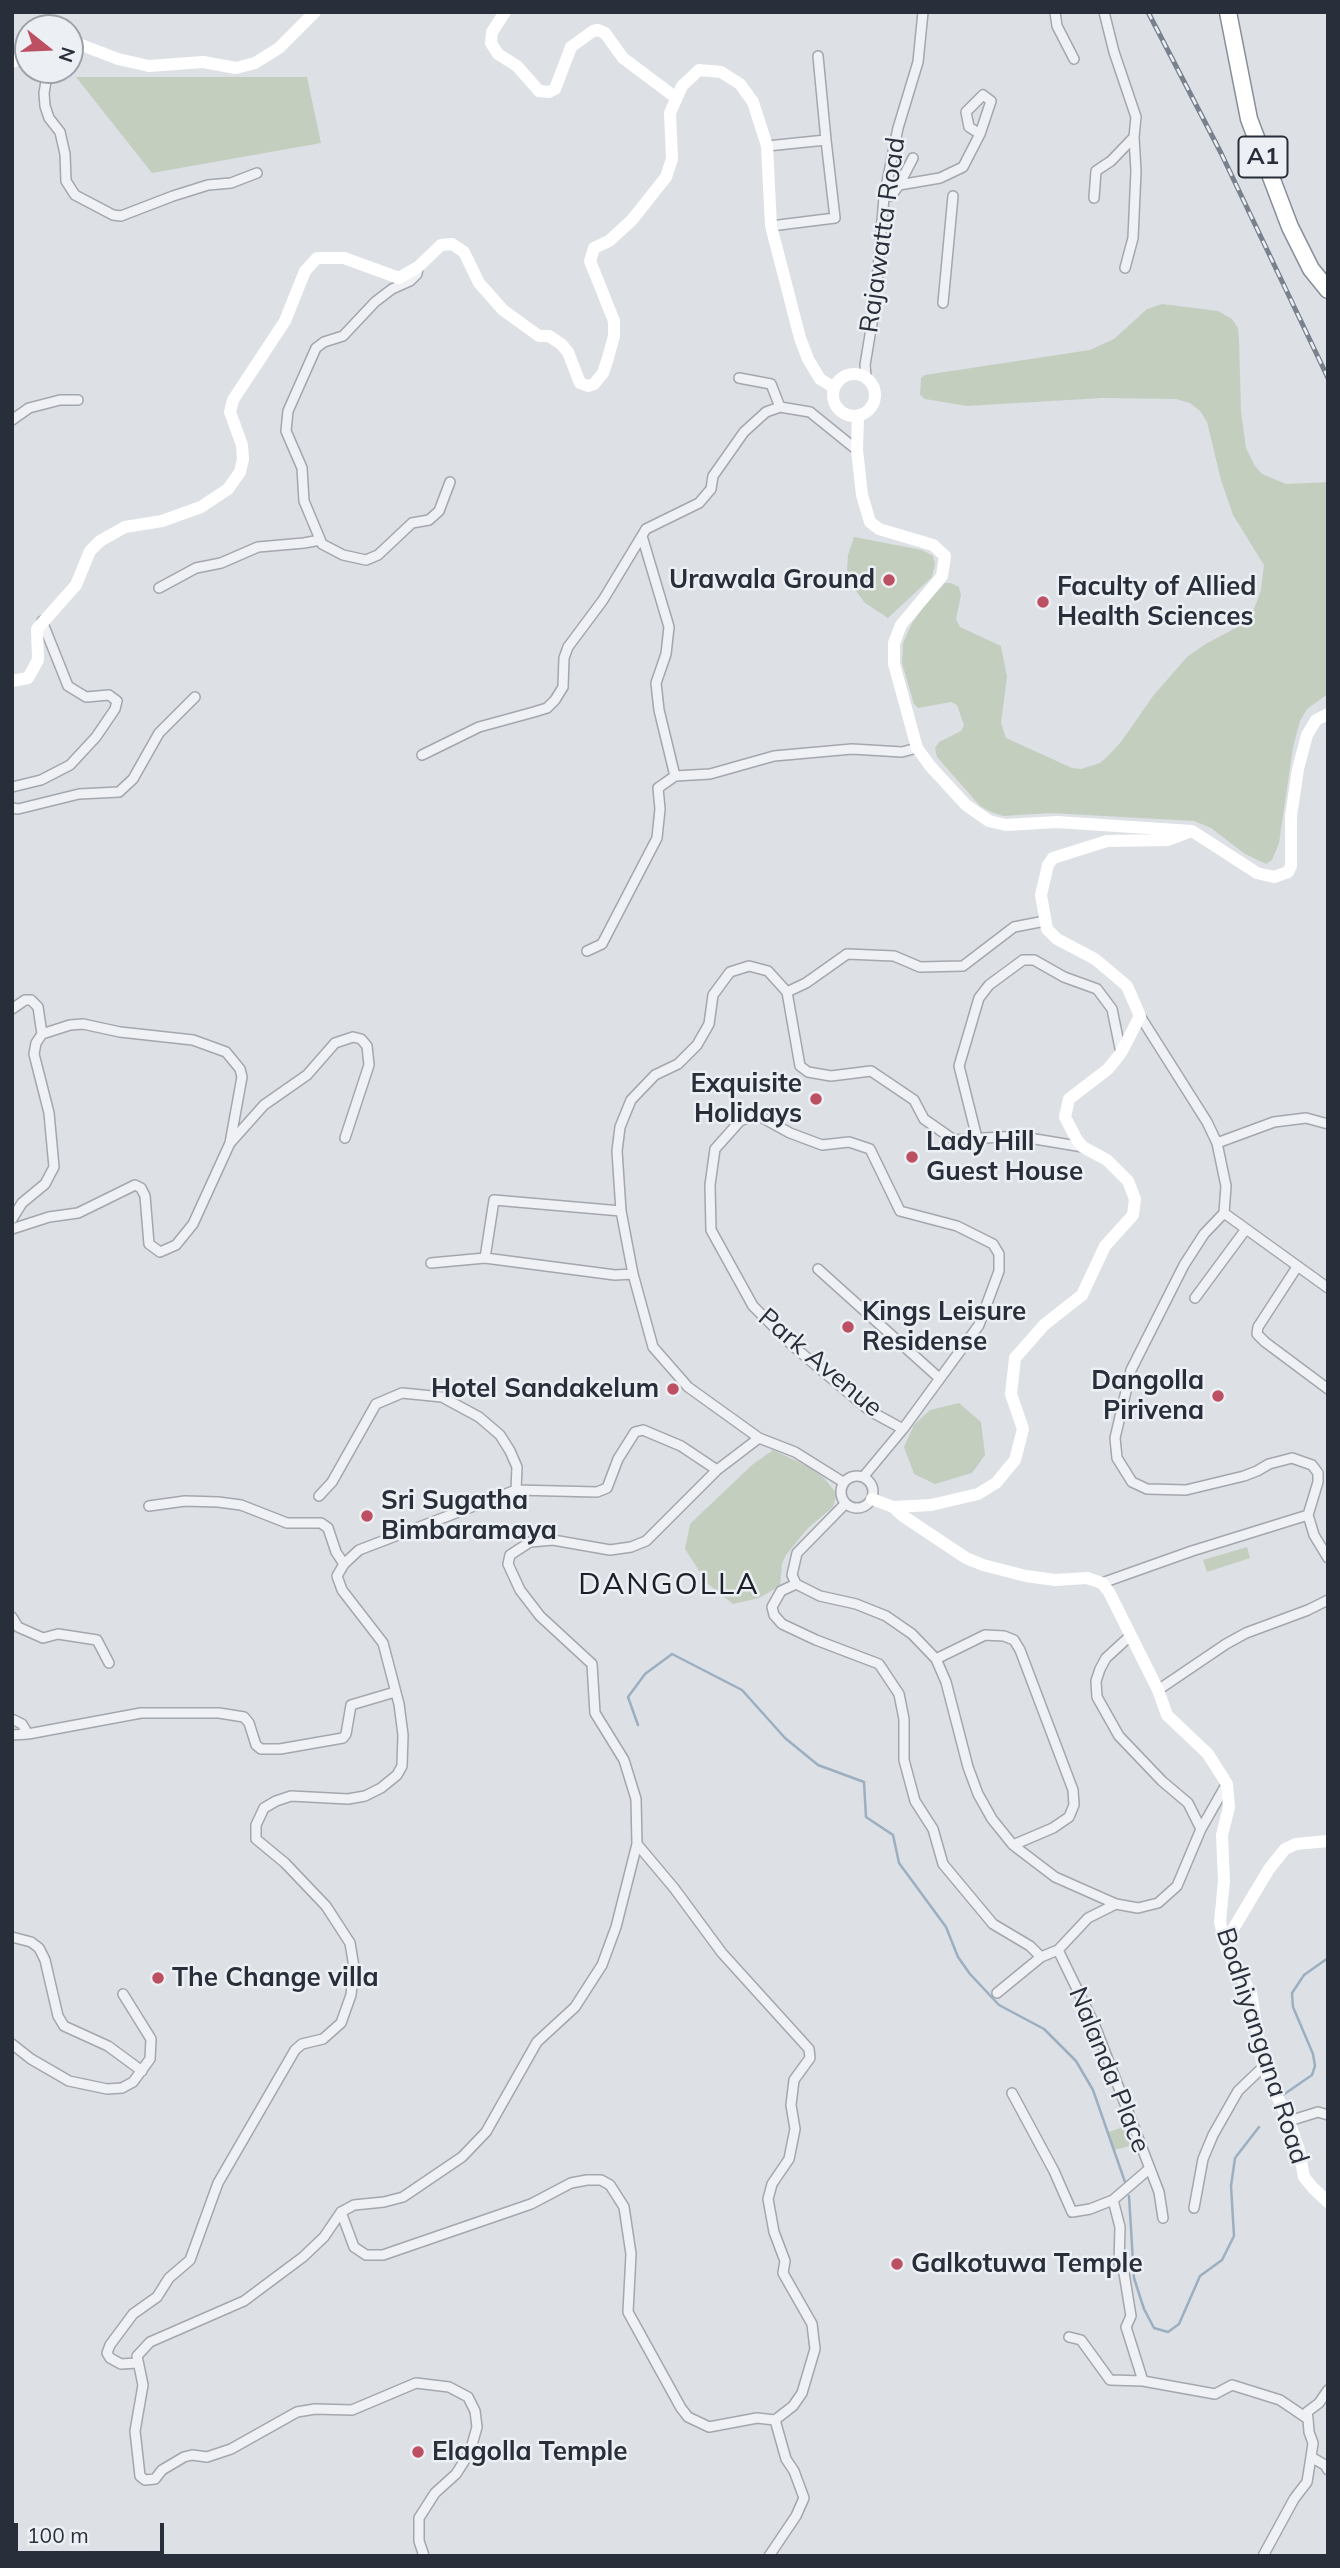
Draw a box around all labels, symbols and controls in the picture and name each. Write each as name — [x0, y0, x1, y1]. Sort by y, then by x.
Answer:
north arrow — [14, 14, 84, 84]
text: N — [53, 44, 81, 65]
street label: Rajawatta Road — [854, 135, 912, 335]
road number: A1 — [1238, 136, 1288, 177]
place label: Urawala Ground — [669, 564, 875, 596]
place label: Faculty of Allied Health Sciences — [1057, 571, 1256, 632]
marker: Urawala Ground — [881, 572, 897, 588]
marker: Faculty of Allied Health Sciences — [1035, 594, 1051, 610]
place label: Exquisite Holidays — [690, 1068, 802, 1130]
marker: Exquisite Holidays — [808, 1091, 824, 1107]
place label: Lady Hill Guest House — [926, 1126, 1083, 1188]
marker: Lady Hill Guest House — [904, 1149, 920, 1165]
place label: Kings Leisure Residense — [862, 1296, 1026, 1358]
street label: Park Avenue — [752, 1302, 888, 1424]
marker: Kings Leisure Residense — [840, 1319, 856, 1335]
place label: Dangolla Pirivena — [1091, 1365, 1204, 1426]
place label: Hotel Sandakelum — [431, 1373, 659, 1405]
marker: Hotel Sandakelum — [665, 1381, 681, 1397]
marker: Dangolla Pirivena — [1210, 1388, 1226, 1404]
place label: Sri Sugatha Bimbaramaya — [381, 1485, 557, 1546]
marker: Sri Sugatha Bimbaramaya — [359, 1508, 375, 1524]
district label: DANGOLLA — [579, 1567, 759, 1603]
street label: Bodhiyangana Road — [1209, 1924, 1315, 2168]
place label: The Change villa — [172, 1962, 379, 1994]
marker: The Change villa — [150, 1970, 166, 1986]
street label: Nalanda Place — [1062, 1983, 1156, 2157]
place label: Galkotuwa Temple — [911, 2248, 1143, 2280]
marker: Galkotuwa Temple — [889, 2256, 905, 2272]
place label: Elagolla Temple — [432, 2436, 628, 2468]
marker: Elagolla Temple — [410, 2444, 426, 2460]
scale bar — [18, 2508, 168, 2552]
text: 100 m — [27, 2522, 89, 2548]

